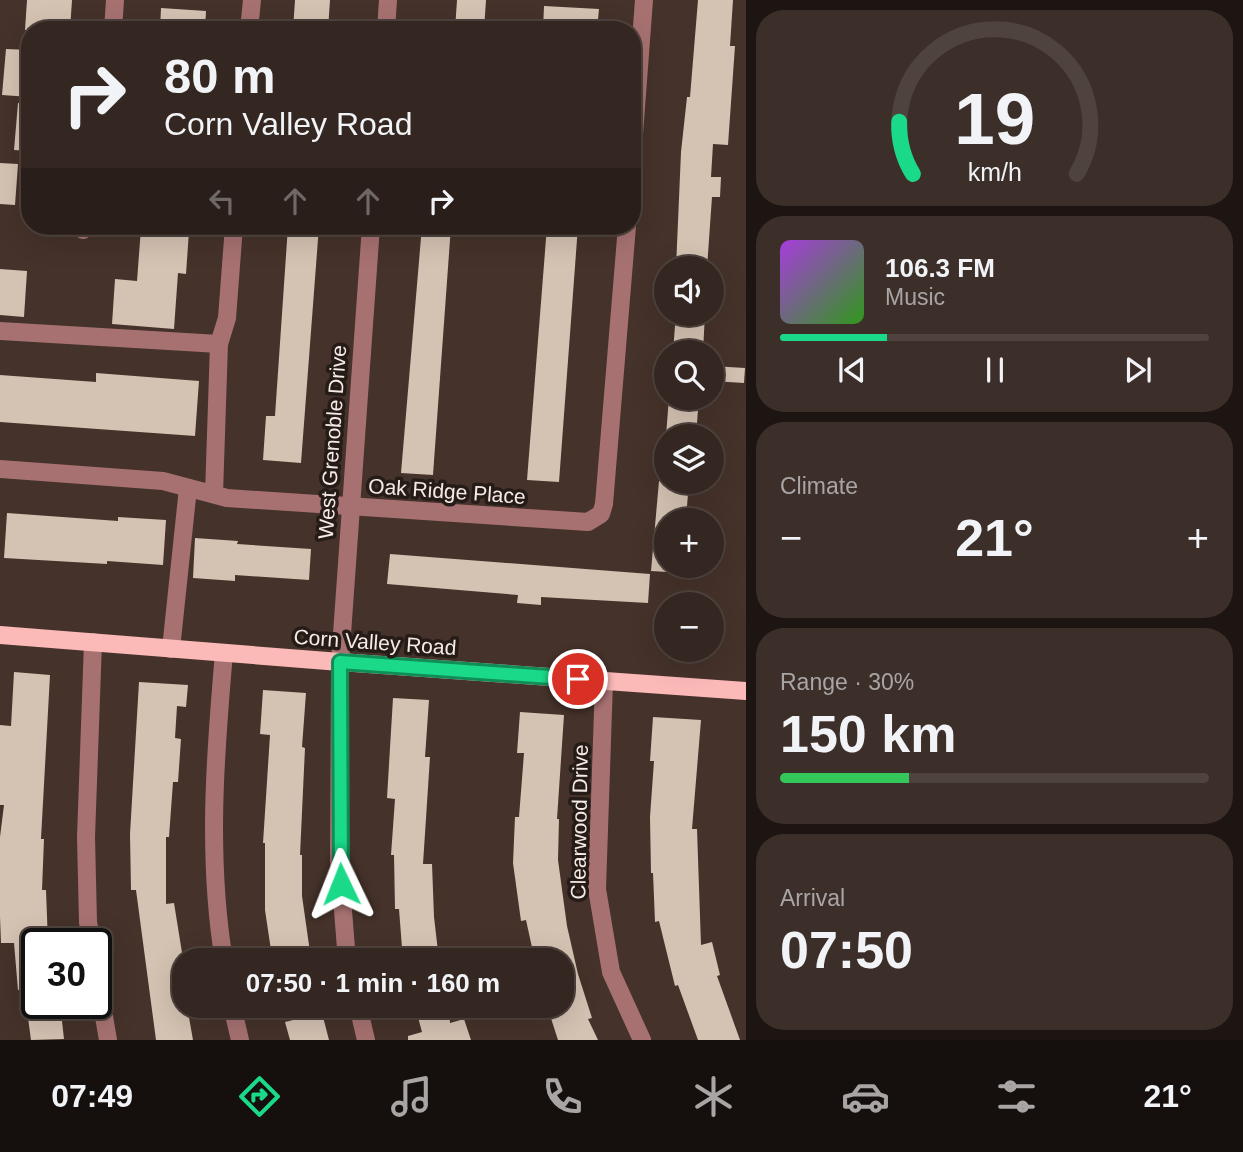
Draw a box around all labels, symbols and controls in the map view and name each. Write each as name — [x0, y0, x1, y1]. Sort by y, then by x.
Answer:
icon: right — [49, 49, 140, 140]
text: 80 m — [164, 49, 276, 103]
text: 19 — [954, 78, 1035, 159]
text: Corn Valley Road — [164, 106, 412, 142]
text: km/h — [967, 158, 1022, 186]
icon: left — [203, 182, 241, 220]
icon: ahead — [276, 182, 314, 220]
icon: ahead — [349, 182, 387, 220]
icon: right — [422, 182, 460, 220]
text: 106.3 FM — [885, 253, 995, 283]
map controls — [654, 256, 724, 662]
button: sound — [654, 256, 724, 326]
text: Music — [885, 284, 945, 310]
button: search — [654, 340, 724, 410]
street label: West Grenoble Drive — [314, 344, 350, 540]
icon: previous — [833, 351, 871, 389]
icon: pause — [976, 351, 1014, 389]
icon: next — [1119, 351, 1157, 389]
button: layers — [654, 424, 724, 494]
text: Climate — [780, 473, 858, 499]
street label: Oak Ridge Place — [368, 474, 526, 508]
button: + — [654, 508, 724, 578]
text: 21° — [955, 509, 1034, 567]
text: − — [780, 517, 802, 559]
text: + — [1187, 517, 1209, 559]
button: − — [654, 592, 724, 662]
street label: Corn Valley Road — [293, 625, 457, 659]
pin — [548, 649, 608, 709]
icon: arrive — [559, 660, 597, 698]
text: Range · 30% — [780, 669, 914, 695]
text: 150 km — [780, 705, 956, 763]
street label: Clearwood Drive — [566, 744, 592, 900]
position arrow — [304, 847, 378, 921]
text: Arrival — [780, 885, 845, 911]
text: 07:50 — [780, 921, 913, 979]
speed limit sign: 30 — [21, 928, 112, 1019]
text: 07:50 · 1 min · 160 m — [246, 968, 500, 998]
icon: directions — [235, 1072, 284, 1121]
icon: music — [387, 1072, 436, 1121]
icon: phone — [538, 1072, 587, 1121]
icon: climate — [689, 1072, 738, 1121]
icon: car — [841, 1072, 890, 1121]
icon: filters — [992, 1072, 1041, 1121]
text: 07:49 — [51, 1078, 133, 1114]
text: 21° — [1143, 1078, 1192, 1114]

